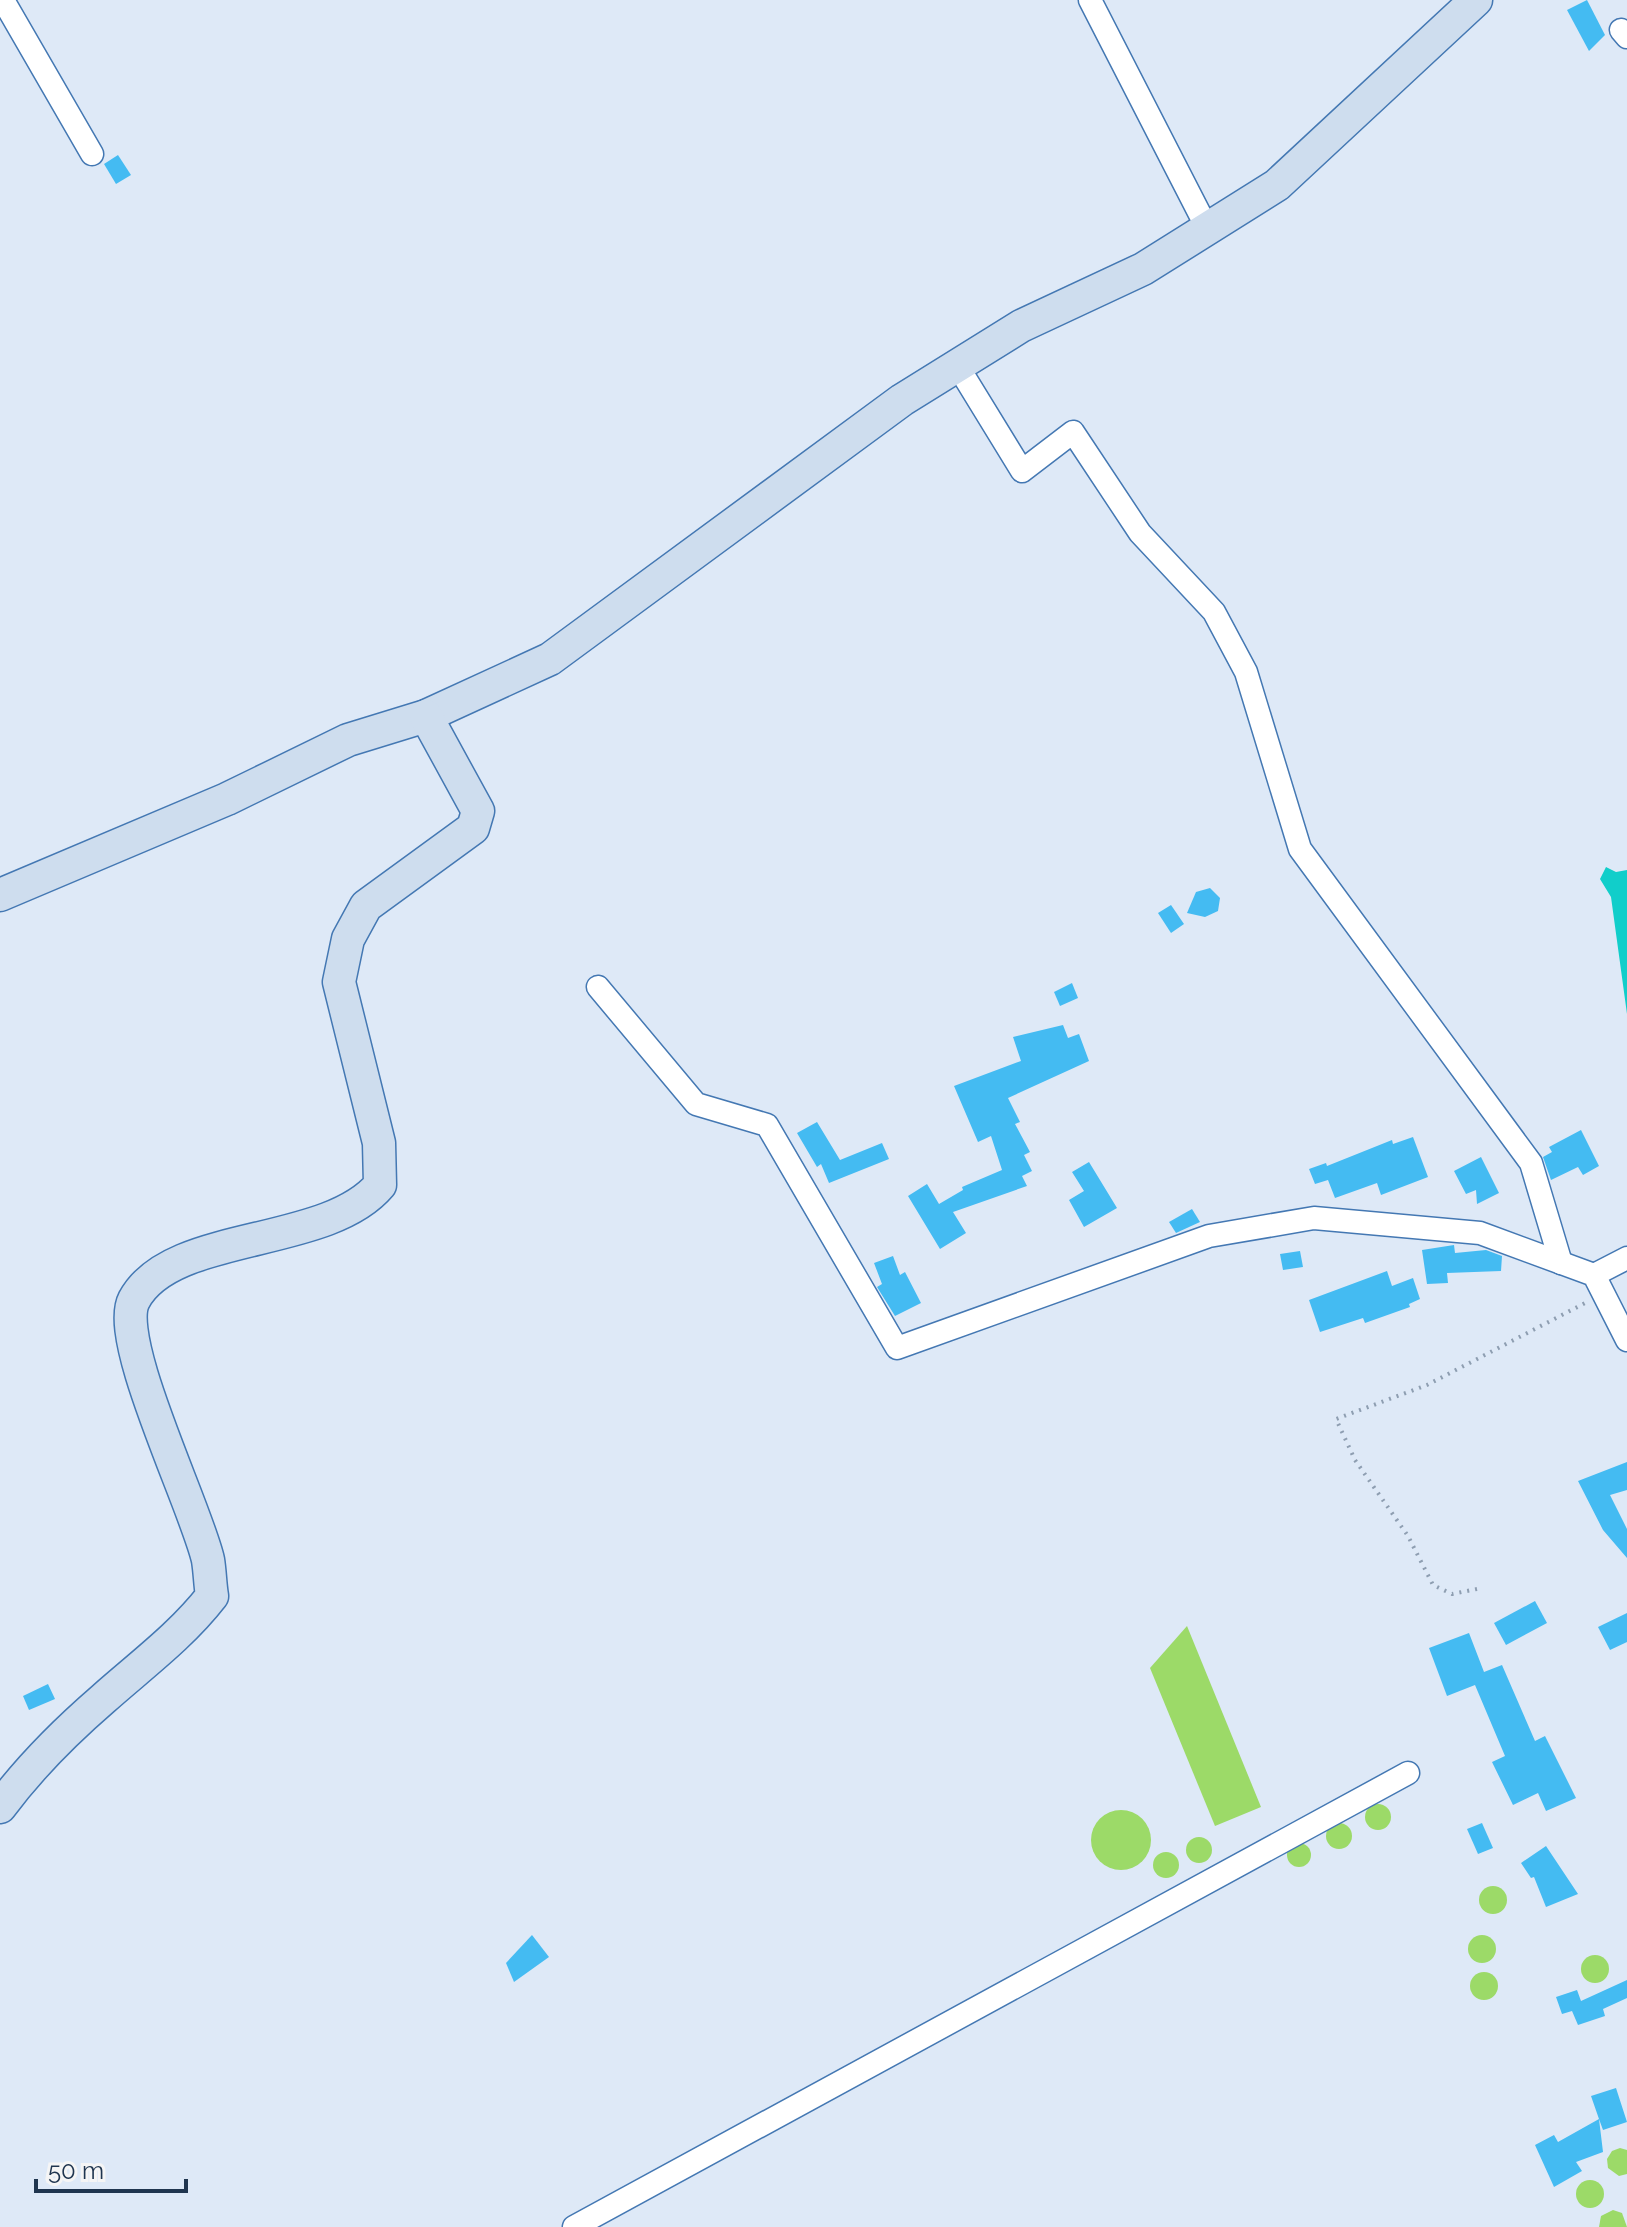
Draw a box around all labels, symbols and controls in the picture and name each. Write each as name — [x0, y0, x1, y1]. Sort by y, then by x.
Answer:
scale bar — [36, 2143, 186, 2193]
text: 50 m — [48, 2156, 104, 2185]

